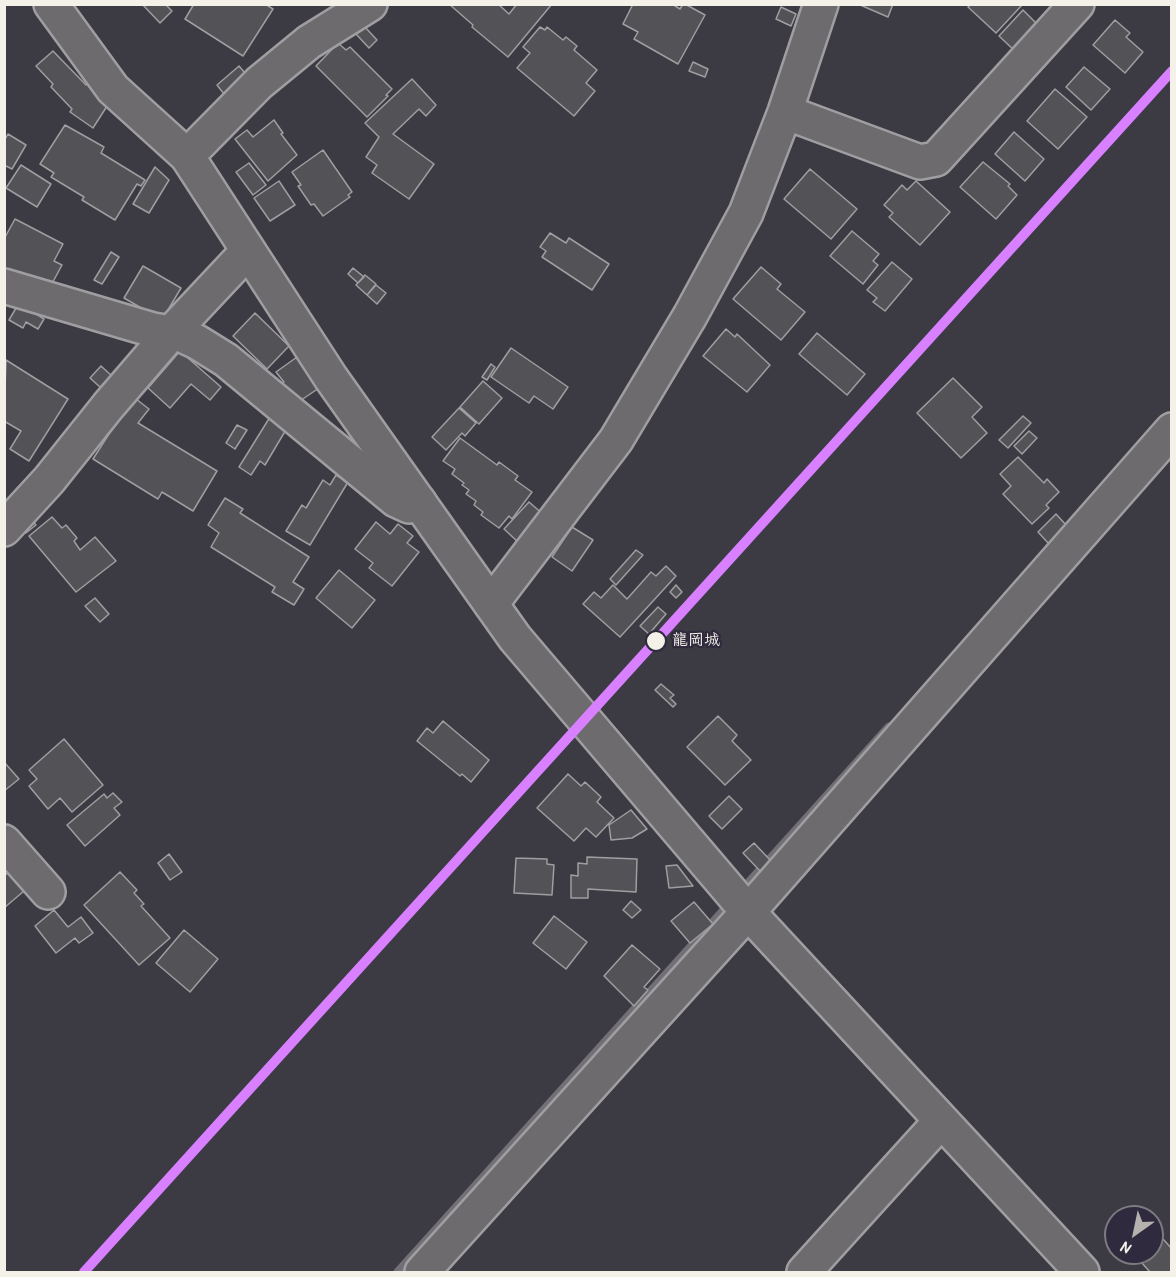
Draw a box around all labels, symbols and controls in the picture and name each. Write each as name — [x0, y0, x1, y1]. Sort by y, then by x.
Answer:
marker: 龍岡城 — [645, 630, 667, 652]
place label: 龍岡城 — [672, 631, 720, 651]
north arrow — [1104, 1205, 1164, 1265]
text: N — [1116, 1237, 1135, 1260]

